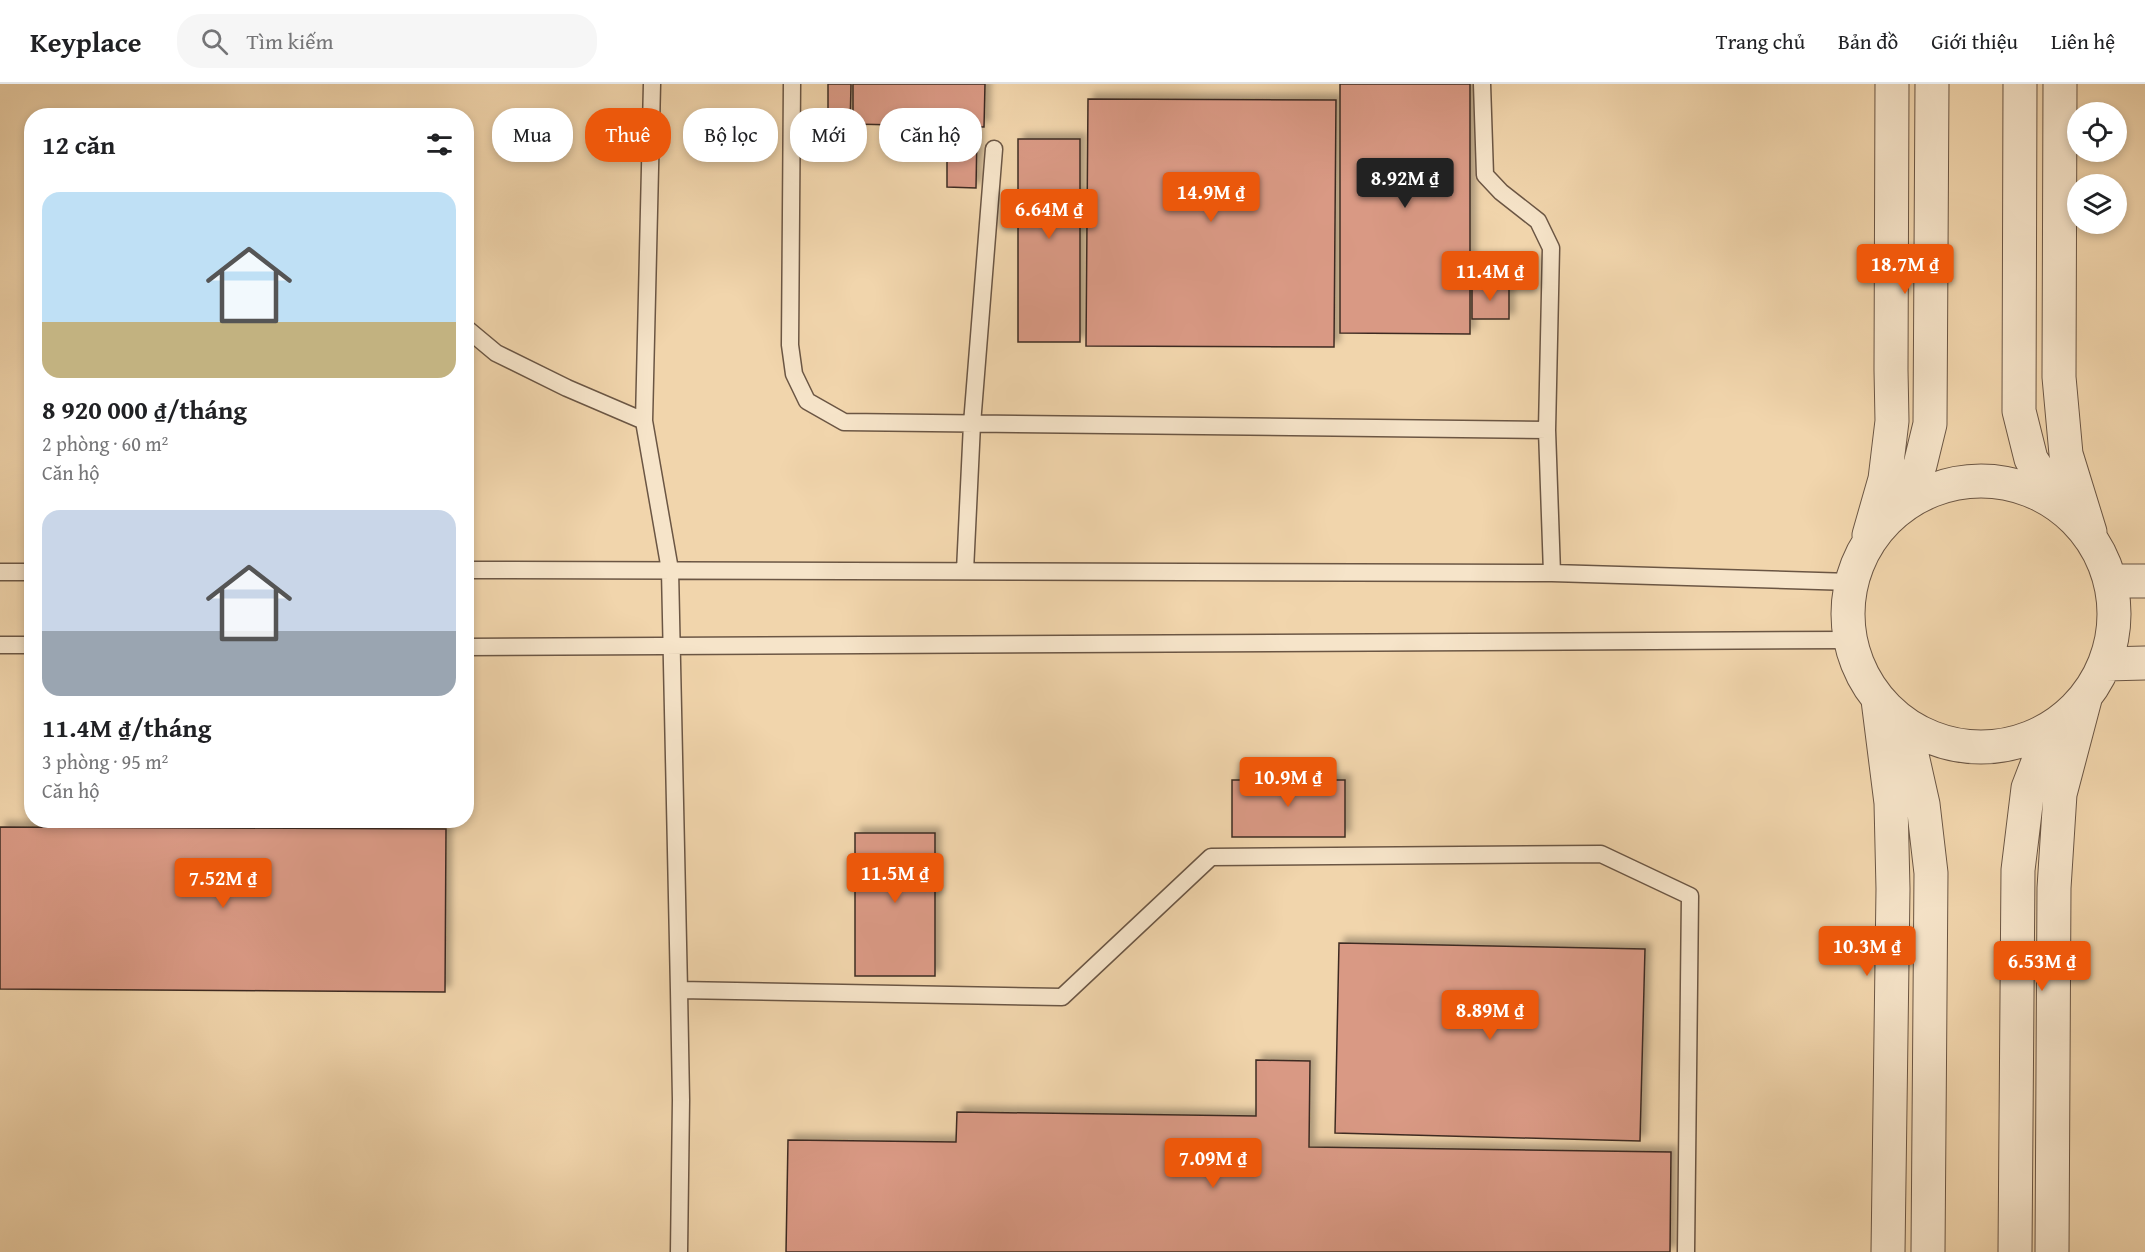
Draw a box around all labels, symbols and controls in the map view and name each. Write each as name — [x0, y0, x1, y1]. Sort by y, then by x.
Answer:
search box — [177, 14, 597, 68]
text: Keyplace — [30, 21, 141, 62]
icon: search — [198, 25, 231, 58]
text: Tìm kiếm — [246, 25, 333, 57]
text: Trang chủ — [1716, 26, 1805, 57]
text: Bản đồ — [1838, 26, 1898, 57]
text: Giới thiệu — [1931, 26, 2018, 57]
text: Liên hệ — [2051, 26, 2115, 57]
map controls — [2067, 102, 2127, 234]
button: locate — [2067, 102, 2127, 162]
chip: Mua — [492, 108, 573, 162]
chip: Thuê — [585, 108, 671, 162]
chip: Bộ lọc — [683, 108, 778, 162]
chip: Mới — [790, 108, 867, 162]
chip: Căn hộ — [879, 108, 982, 162]
text: 12 căn — [42, 125, 115, 164]
icon: filters — [423, 128, 456, 161]
pin: 8.92M ₫ — [1350, 158, 1460, 209]
text: 8.92M ₫ — [1371, 163, 1439, 192]
pin: 14.9M ₫ — [1156, 172, 1266, 223]
button: layers — [2067, 174, 2127, 234]
text: 14.9M ₫ — [1177, 177, 1245, 206]
pin: 6.64M ₫ — [994, 189, 1104, 240]
text: 6.64M ₫ — [1015, 194, 1083, 223]
icon: home — [195, 231, 303, 339]
pin: 18.7M ₫ — [1850, 244, 1960, 295]
text: 18.7M ₫ — [1871, 249, 1939, 278]
pin: 11.4M ₫ — [1435, 251, 1545, 302]
text: 11.4M ₫ — [1456, 256, 1524, 285]
text: 8 920 000 ₫/tháng — [42, 390, 247, 429]
text: 2 phòng · 60 m² — [42, 429, 168, 458]
text: Căn hộ — [42, 458, 99, 487]
icon: home — [195, 549, 303, 657]
text: 11.4M ₫/tháng — [42, 708, 211, 747]
text: 3 phòng · 95 m² — [42, 747, 168, 776]
pin: 10.9M ₫ — [1233, 757, 1343, 808]
text: 10.9M ₫ — [1254, 762, 1322, 791]
text: Căn hộ — [42, 776, 99, 805]
pin: 11.5M ₫ — [840, 853, 950, 904]
pin: 7.52M ₫ — [168, 858, 278, 909]
text: 11.5M ₫ — [861, 858, 929, 887]
text: 7.52M ₫ — [189, 863, 257, 892]
pin: 10.3M ₫ — [1812, 926, 1922, 977]
text: 10.3M ₫ — [1833, 931, 1901, 960]
pin: 6.53M ₫ — [1987, 941, 2097, 992]
text: 6.53M ₫ — [2008, 946, 2076, 975]
pin: 8.89M ₫ — [1435, 990, 1545, 1041]
text: 8.89M ₫ — [1456, 995, 1524, 1024]
pin: 7.09M ₫ — [1158, 1138, 1268, 1189]
text: 7.09M ₫ — [1179, 1143, 1247, 1172]

